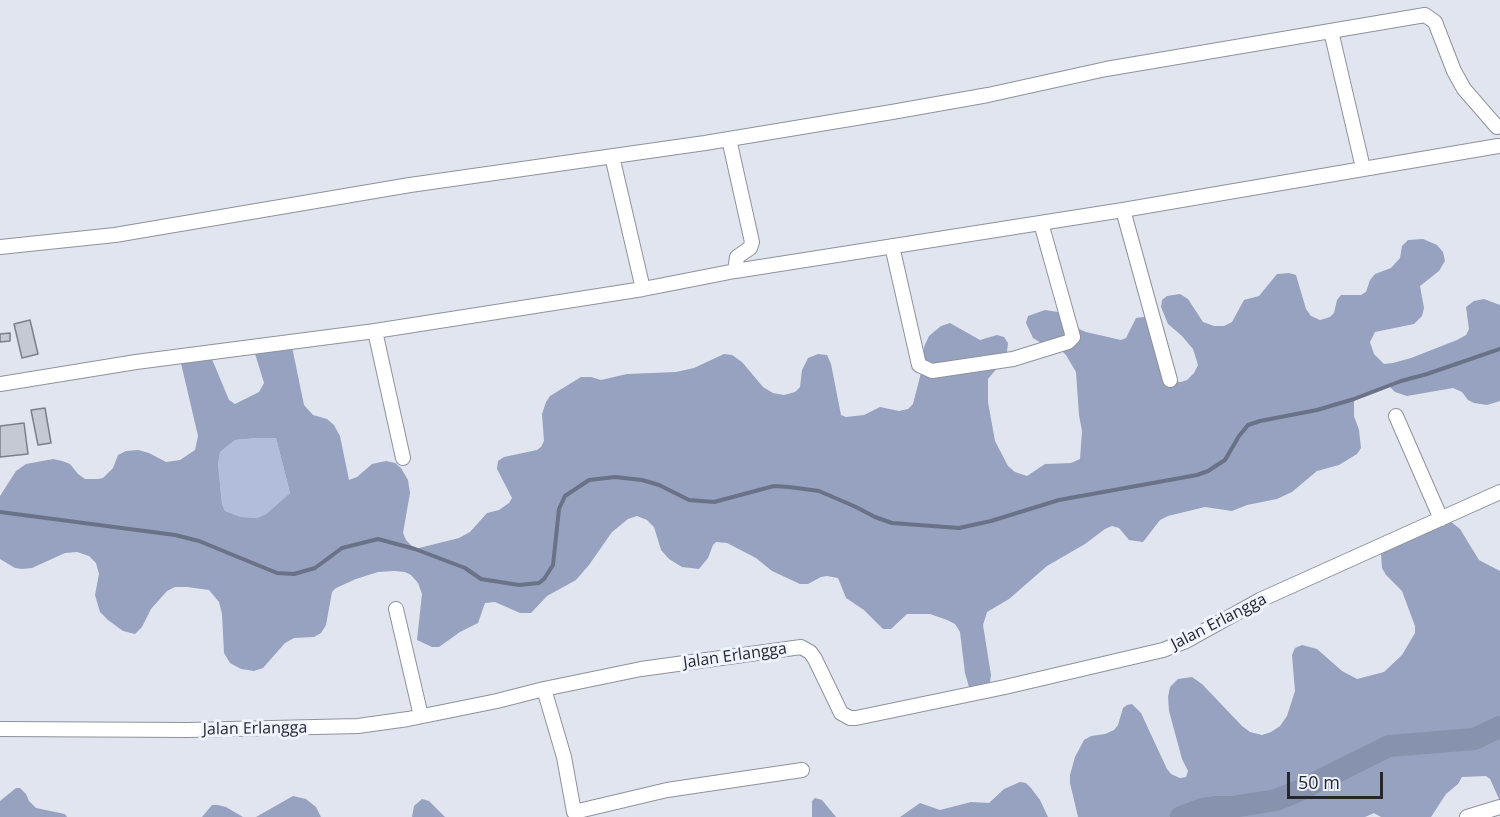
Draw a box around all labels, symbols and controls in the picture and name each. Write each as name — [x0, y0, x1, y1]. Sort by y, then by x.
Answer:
street label: Jalan Erlangga — [1168, 590, 1270, 654]
street label: Jalan Erlangga — [682, 639, 788, 673]
street label: Jalan Erlangga — [203, 718, 307, 740]
scale bar — [1290, 760, 1386, 798]
text: 50 m — [1298, 770, 1340, 794]

